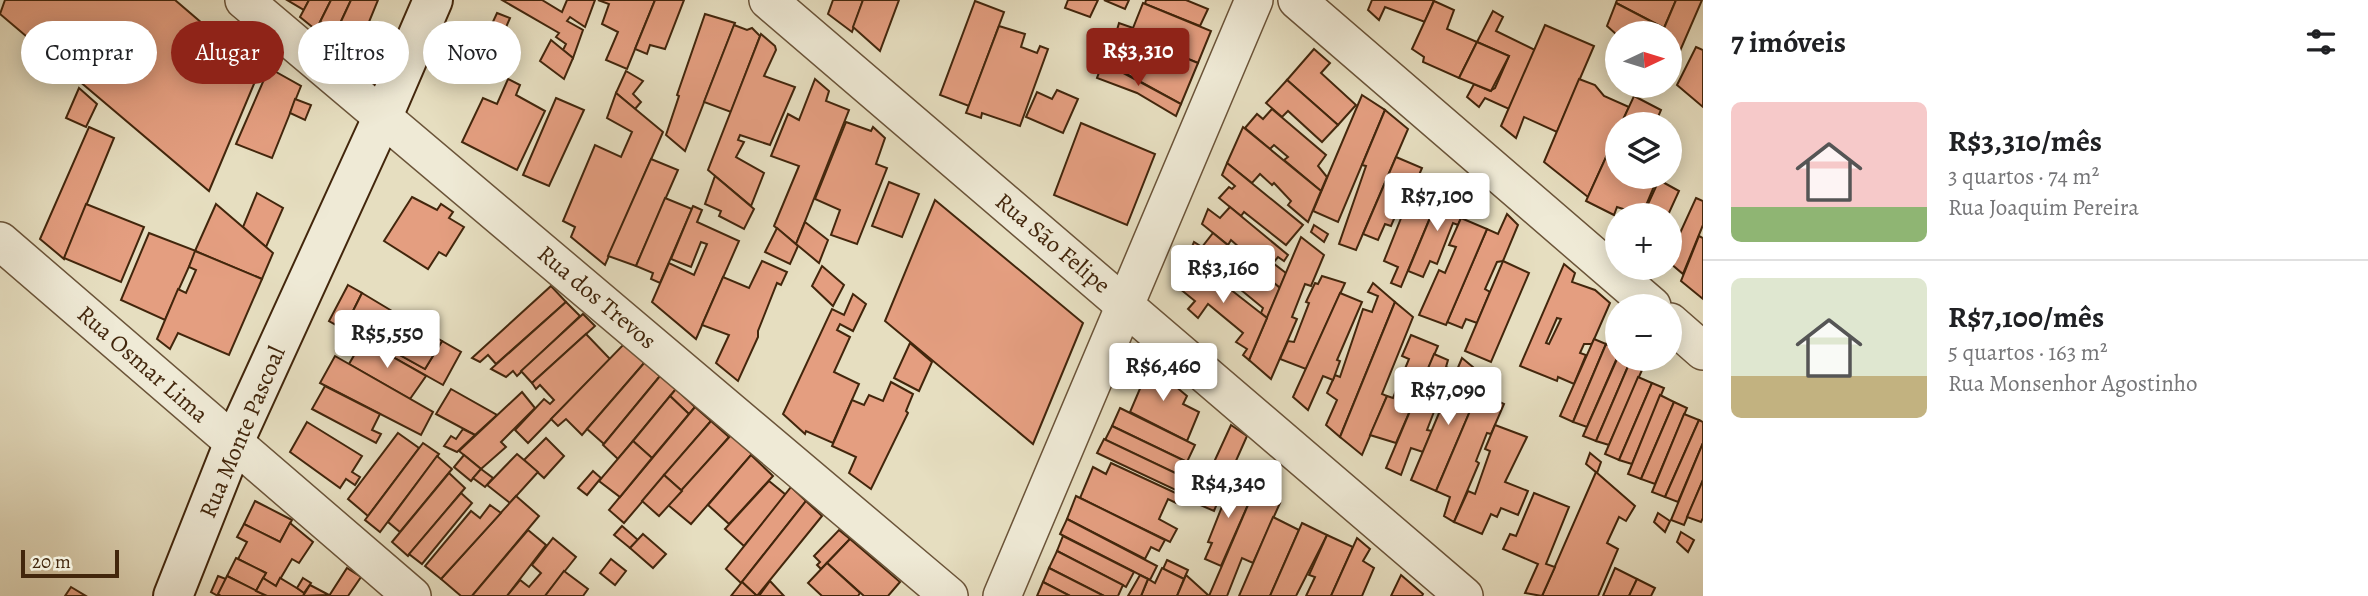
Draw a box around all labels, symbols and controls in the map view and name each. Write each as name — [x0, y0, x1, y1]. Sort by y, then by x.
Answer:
chip: Comprar — [21, 21, 157, 84]
chip: Alugar — [171, 21, 284, 84]
chip: Filtros — [298, 21, 409, 84]
chip: Novo — [423, 21, 521, 84]
north arrow — [1605, 21, 1682, 98]
map controls — [1605, 21, 1682, 371]
text: 7 imóveis — [1731, 22, 1846, 62]
icon: filters — [2302, 23, 2340, 61]
pin: R$3,310 — [1073, 28, 1203, 88]
text: R$3,310 — [1102, 35, 1174, 66]
button: layers — [1605, 112, 1682, 189]
text: R$3,310/mês — [1948, 121, 2102, 161]
icon: home — [1787, 130, 1871, 214]
text: 3 quartos · 74 m² — [1948, 161, 2099, 192]
pin: R$7,100 — [1372, 174, 1502, 233]
text: R$7,100 — [1401, 180, 1473, 211]
street label: Rua São Felipe — [989, 185, 1117, 301]
text: Rua Joaquim Pereira — [1948, 192, 2139, 223]
button: + — [1605, 203, 1682, 280]
street label: Rua dos Trevos — [531, 238, 663, 356]
pin: R$3,160 — [1158, 246, 1288, 305]
text: R$3,160 — [1187, 252, 1259, 283]
button: − — [1605, 294, 1682, 371]
text: R$7,100/mês — [1948, 297, 2104, 337]
street label: Rua Osmar Lima — [70, 298, 216, 431]
icon: home — [1787, 306, 1871, 390]
pin: R$5,550 — [322, 310, 452, 370]
text: R$5,550 — [351, 317, 423, 348]
text: 5 quartos · 163 m² — [1948, 337, 2108, 368]
street label: Rua Monte Pascoal — [191, 341, 293, 523]
pin: R$6,460 — [1098, 344, 1228, 403]
text: R$6,460 — [1125, 350, 1201, 381]
pin: R$7,090 — [1383, 368, 1513, 427]
text: Rua Monsenhor Agostinho — [1948, 368, 2197, 399]
text: R$7,090 — [1410, 374, 1486, 405]
pin: R$4,340 — [1163, 461, 1293, 520]
text: R$4,340 — [1191, 467, 1265, 498]
scale bar — [21, 547, 119, 579]
text: 20 m — [32, 549, 71, 575]

